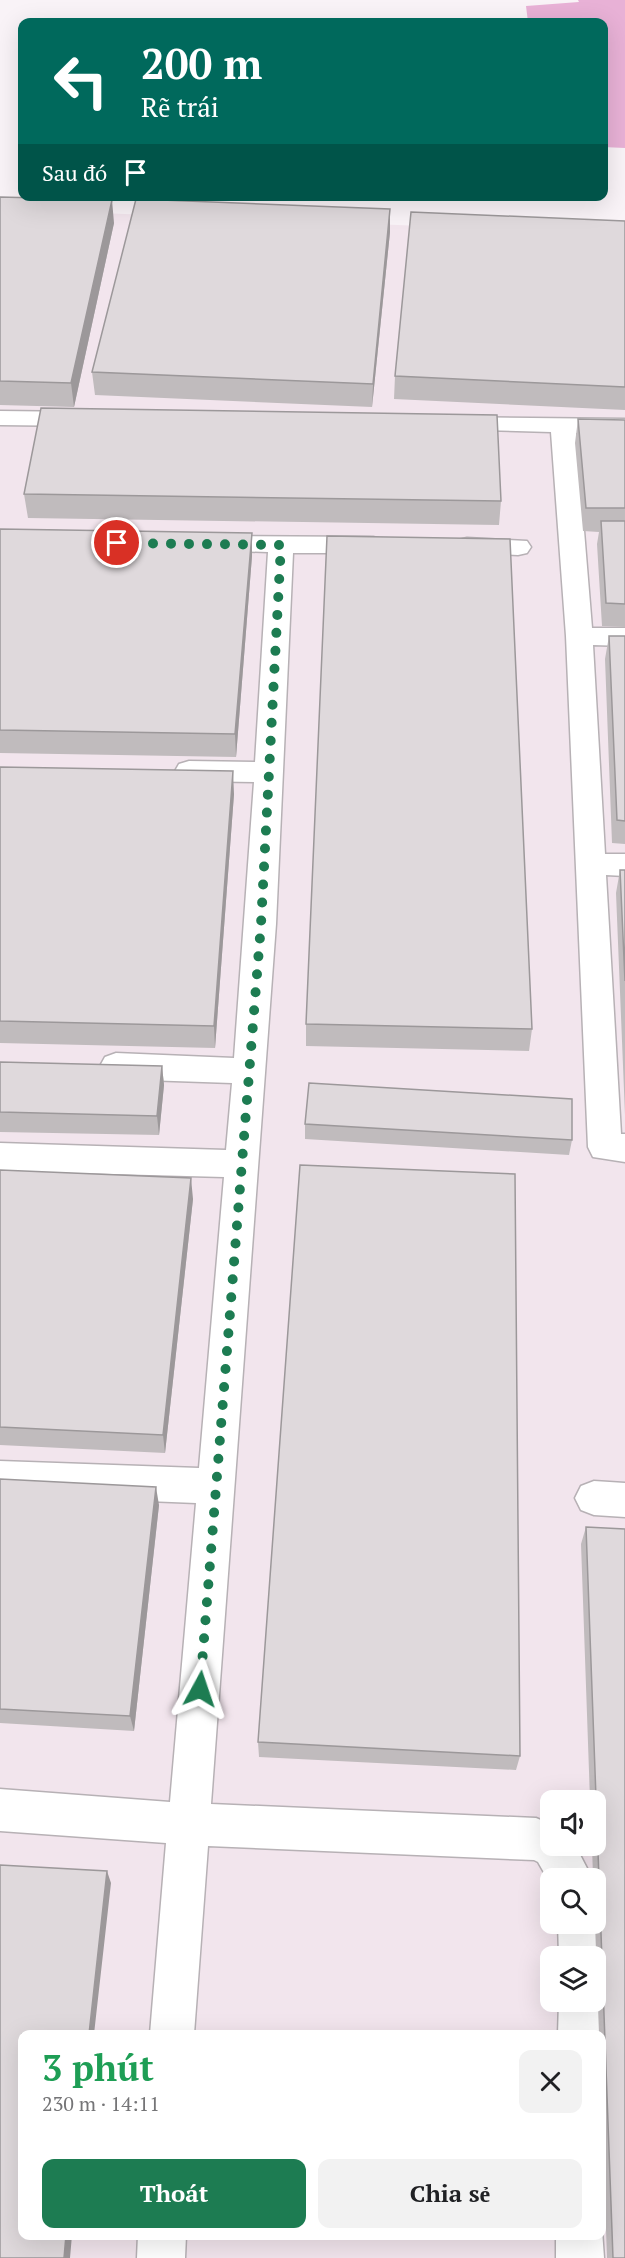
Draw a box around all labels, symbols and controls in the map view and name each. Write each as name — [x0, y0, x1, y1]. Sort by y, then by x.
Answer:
text: 200 m — [141, 35, 262, 91]
icon: left — [42, 42, 120, 120]
text: Rẽ trái — [141, 89, 219, 125]
icon: arrive — [119, 156, 152, 189]
text: Sau đó — [42, 158, 107, 187]
pin — [91, 517, 142, 568]
icon: arrive — [100, 526, 133, 559]
position arrow — [168, 1657, 232, 1721]
map controls — [540, 1790, 606, 2012]
button: sound — [540, 1790, 606, 1856]
button: search — [540, 1868, 606, 1934]
button: layers — [540, 1946, 606, 2012]
text: 3 phút — [42, 2044, 154, 2091]
button: close — [519, 2050, 582, 2113]
text: 230 m · 14:11 — [42, 2090, 160, 2117]
button: Thoát — [42, 2159, 306, 2228]
button: Chia sẻ — [318, 2159, 582, 2228]

